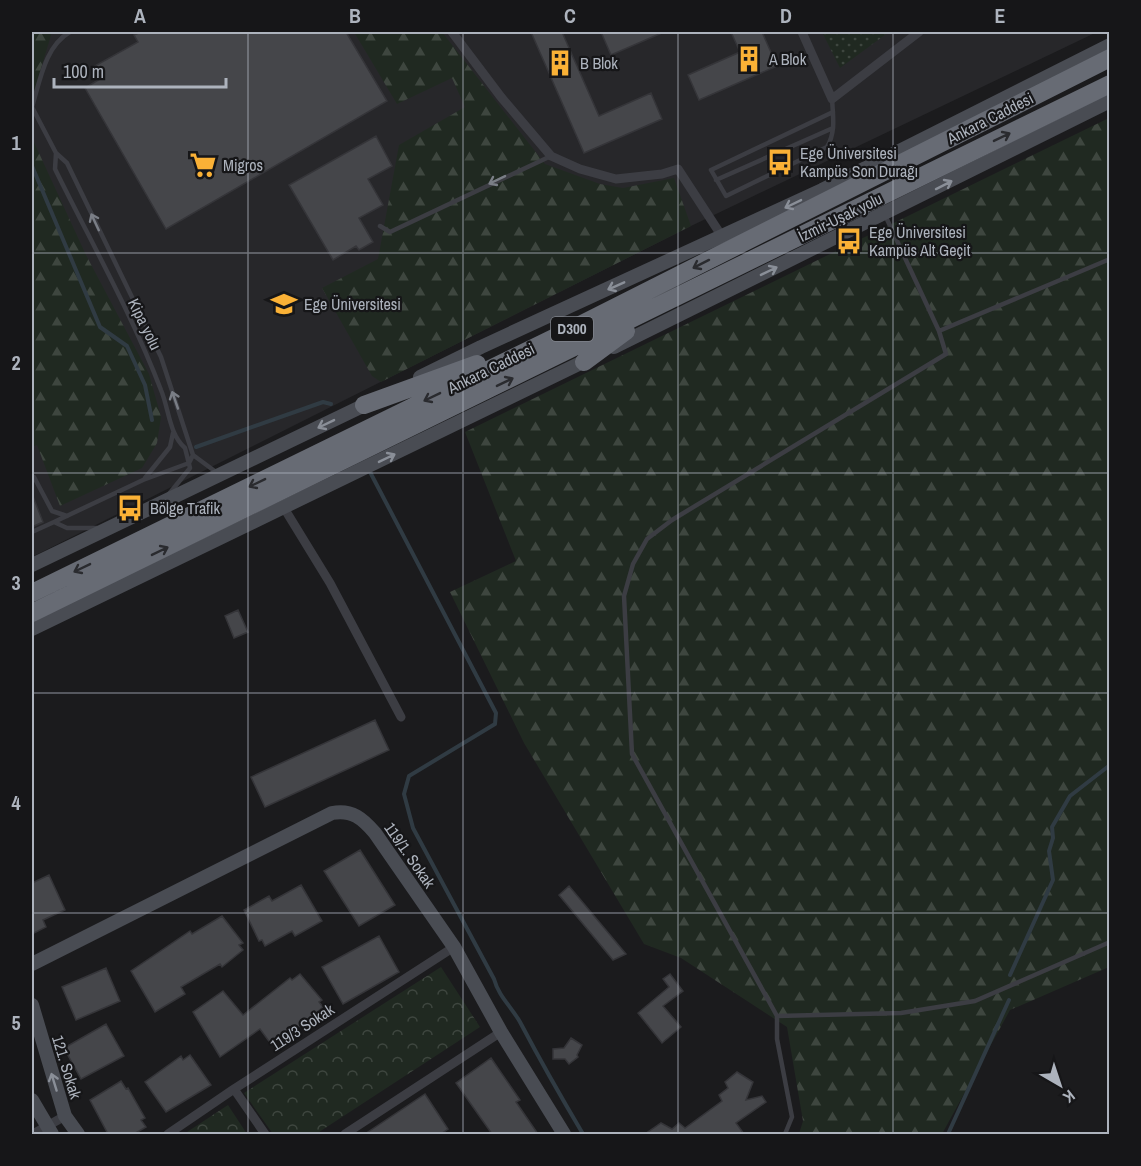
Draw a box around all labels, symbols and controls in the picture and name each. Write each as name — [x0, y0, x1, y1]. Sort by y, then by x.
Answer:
text: A — [134, 2, 146, 29]
text: B — [349, 2, 361, 29]
text: C — [564, 2, 576, 29]
text: D — [780, 2, 792, 29]
text: E — [995, 2, 1006, 29]
building icon: A Blok — [734, 44, 764, 74]
building icon: B Blok — [545, 48, 575, 78]
place label: A Blok — [768, 48, 807, 70]
scale bar — [54, 51, 226, 89]
place label: B Blok — [580, 52, 618, 74]
text: 100 m — [63, 59, 104, 84]
street label: Ankara Caddesi — [942, 87, 1037, 150]
text: 1 — [11, 129, 21, 156]
one-way arrow — [992, 130, 1010, 142]
place label: Ege Üniversitesi Kampüs Son Durağı — [800, 142, 918, 182]
bus stop icon: Ege Üniversitesi Kampüs Son Durağı — [765, 147, 795, 177]
supermarket icon: Migros — [188, 150, 218, 180]
place label: Migros — [223, 154, 263, 176]
one-way arrow — [489, 175, 507, 187]
one-way arrow — [935, 179, 953, 191]
street label: İzmir-Uşak yolu — [794, 187, 886, 247]
one-way arrow — [785, 199, 803, 211]
one-way arrow — [88, 214, 100, 232]
place label: Ege Üniversitesi Kampüs Alt Geçit — [869, 221, 971, 261]
bus stop icon: Ege Üniversitesi Kampüs Alt Geçit — [834, 226, 864, 256]
one-way arrow — [692, 258, 710, 270]
one-way arrow — [760, 265, 778, 277]
one-way arrow — [608, 281, 626, 292]
school or university icon: Ege Üniversitesi — [269, 289, 299, 319]
place label: Ege Üniversitesi — [304, 293, 401, 315]
street label: Kipa yolu — [123, 295, 167, 353]
road number: D300 — [551, 317, 593, 341]
street label: Ankara Caddesi — [443, 337, 538, 399]
text: 2 — [11, 349, 21, 376]
one-way arrow — [495, 376, 513, 387]
one-way arrow — [169, 391, 180, 410]
one-way arrow — [424, 392, 442, 404]
one-way arrow — [318, 418, 336, 430]
one-way arrow — [378, 452, 396, 464]
one-way arrow — [249, 477, 266, 489]
bus stop icon: Bölge Trafik — [115, 493, 145, 523]
place label: Bölge Trafik — [150, 497, 220, 519]
one-way arrow — [150, 544, 168, 556]
one-way arrow — [73, 563, 91, 575]
text: 3 — [11, 569, 21, 596]
text: 4 — [11, 789, 21, 816]
street label: 119/1. Sokak — [379, 818, 441, 893]
street label: 119/3 Sokak — [266, 998, 339, 1056]
text: 5 — [11, 1009, 21, 1036]
street label: 121. Sokak — [47, 1032, 87, 1102]
north arrow — [1030, 1055, 1090, 1115]
one-way arrow — [48, 1073, 59, 1092]
text: K — [1058, 1085, 1080, 1109]

